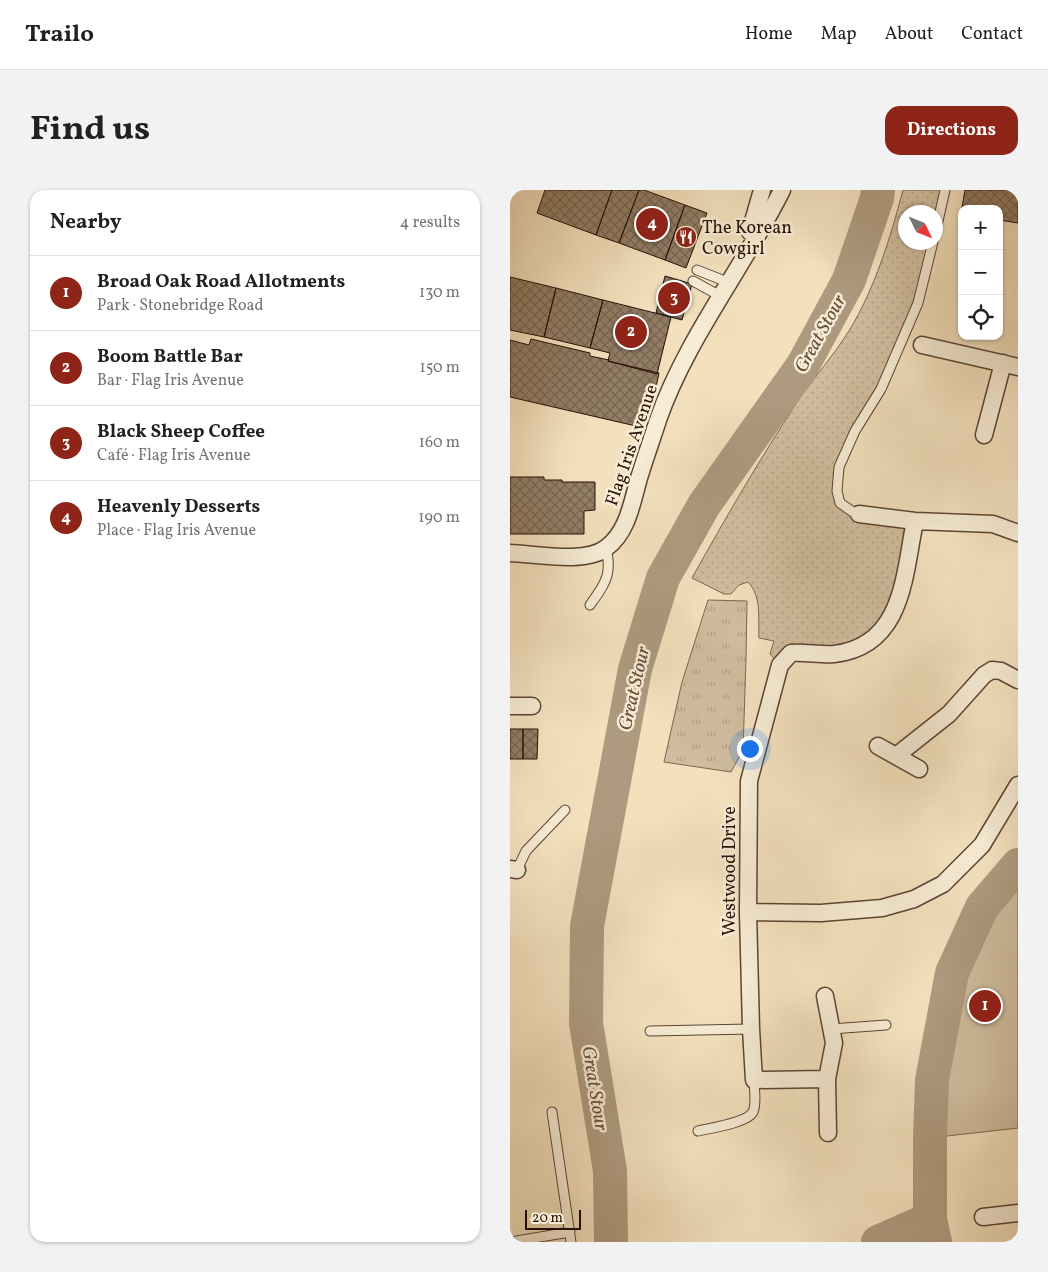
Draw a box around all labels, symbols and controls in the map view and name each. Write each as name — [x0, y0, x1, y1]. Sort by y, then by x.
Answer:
text: Trailo — [25, 18, 94, 52]
text: Home — [745, 22, 793, 47]
text: Map — [821, 22, 857, 47]
text: About — [885, 22, 933, 47]
text: Contact — [961, 22, 1023, 47]
text: Find us — [30, 106, 150, 154]
button: Directions — [885, 106, 1018, 155]
pin: 4 — [636, 205, 668, 243]
north arrow — [898, 205, 943, 250]
map controls — [958, 205, 1003, 340]
button: + — [958, 205, 1003, 250]
text: Nearby — [50, 208, 121, 237]
text: 4 results — [400, 212, 460, 234]
place label: The Korean Cowgirl — [702, 216, 792, 262]
restaurant icon: The Korean Cowgirl — [674, 225, 698, 249]
button: − — [958, 250, 1003, 295]
text: Broad Oak Road Allotments — [97, 269, 345, 295]
pin: 3 — [658, 279, 690, 317]
text: 1 — [63, 282, 69, 304]
text: 130 m — [419, 282, 460, 304]
water label: Great Stour — [789, 290, 853, 378]
text: Park · Stonebridge Road — [97, 295, 264, 317]
button: locate — [958, 295, 1003, 340]
pin: 2 — [615, 313, 647, 351]
text: Boom Battle Bar — [97, 344, 243, 370]
text: 2 — [62, 357, 70, 379]
text: 150 m — [419, 357, 460, 379]
text: Bar · Flag Iris Avenue — [97, 370, 244, 392]
street label: Flag Iris Avenue — [600, 381, 665, 509]
text: Black Sheep Coffee — [97, 419, 265, 445]
text: 3 — [62, 432, 70, 454]
text: 160 m — [419, 432, 460, 454]
text: Café · Flag Iris Avenue — [97, 445, 251, 467]
text: Heavenly Desserts — [97, 494, 260, 520]
text: 4 — [61, 507, 71, 529]
text: 190 m — [418, 507, 460, 529]
text: Place · Flag Iris Avenue — [97, 520, 256, 542]
water label: Great Stour — [613, 643, 657, 733]
your location — [737, 736, 763, 762]
street label: Westwood Drive — [718, 806, 743, 936]
pin: 1 — [969, 987, 1001, 1025]
water label: Great Stour — [574, 1044, 614, 1133]
scale bar — [525, 1207, 581, 1230]
text: 20 m — [532, 1209, 563, 1228]

